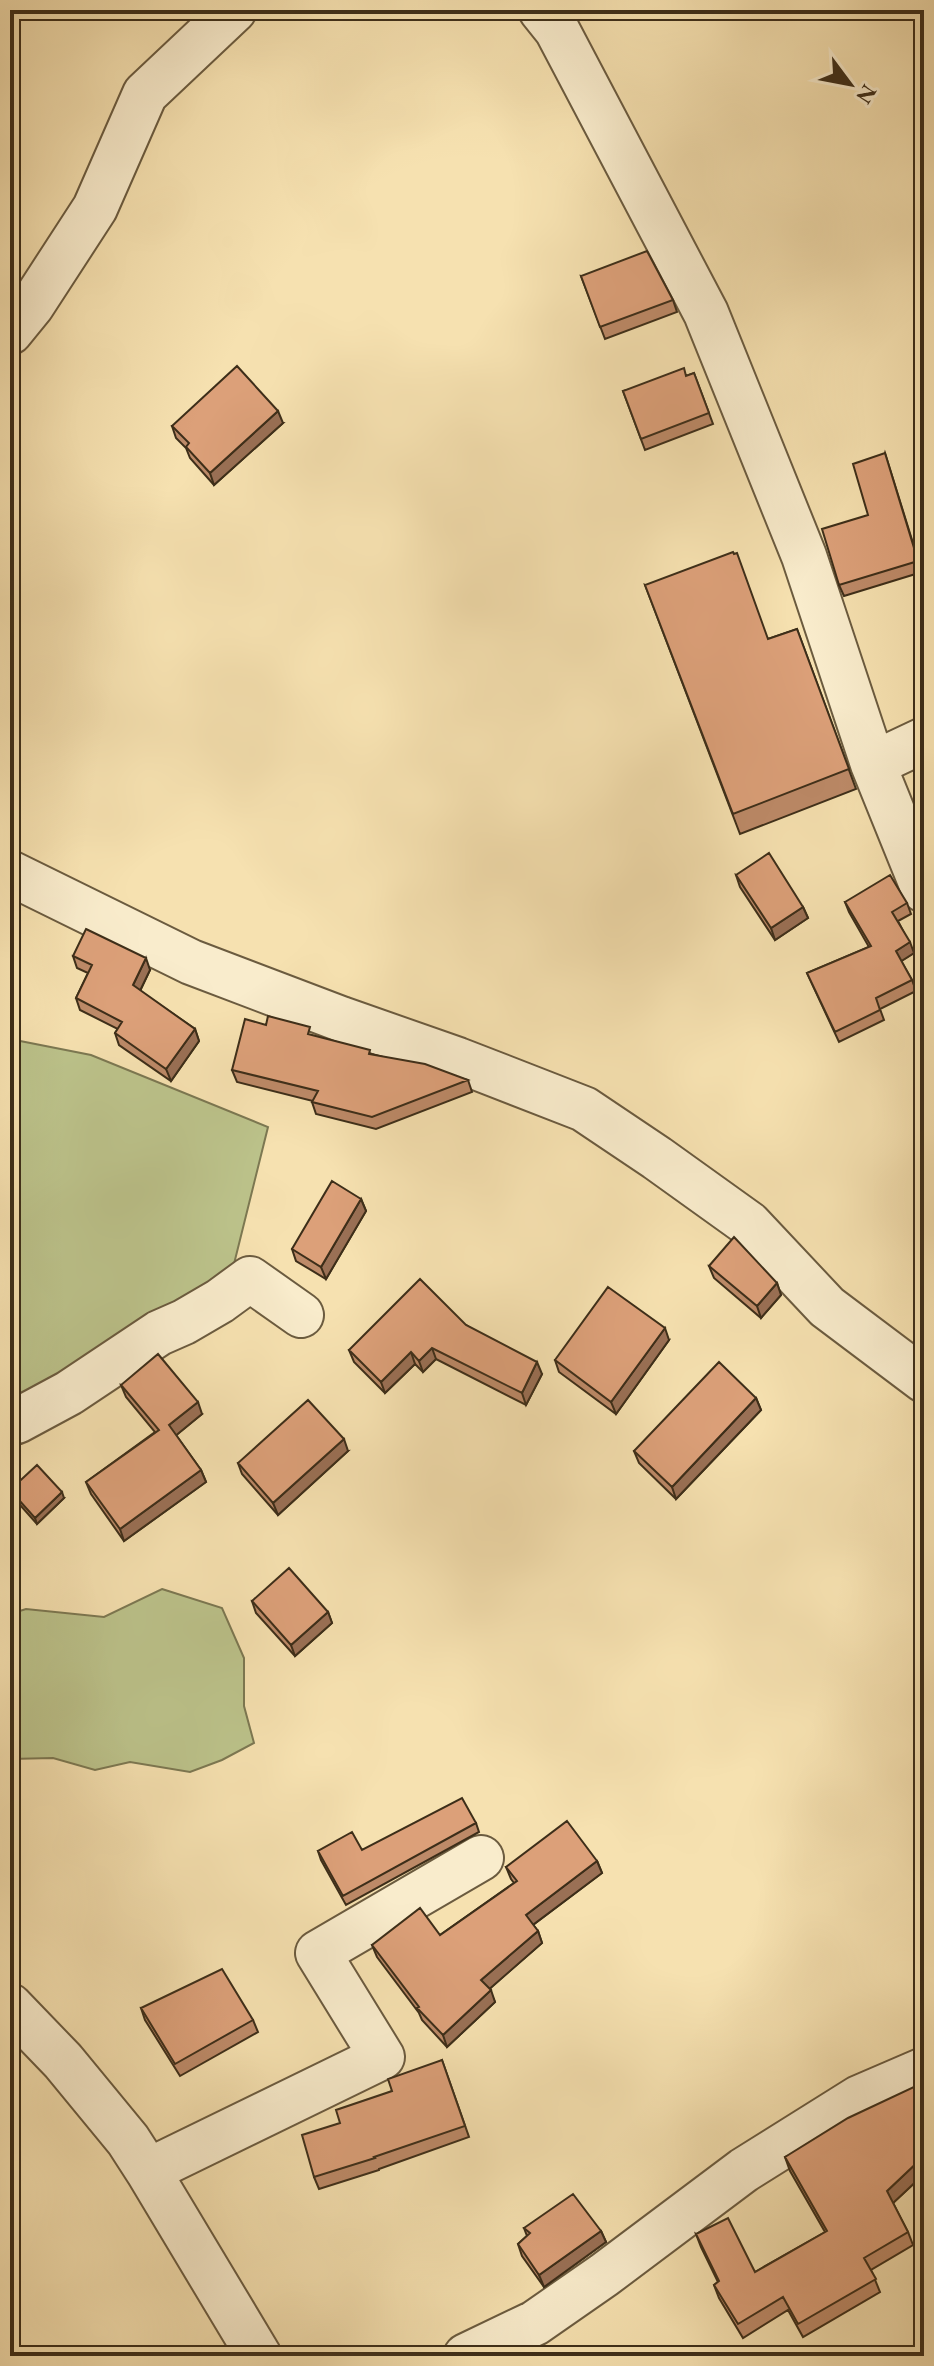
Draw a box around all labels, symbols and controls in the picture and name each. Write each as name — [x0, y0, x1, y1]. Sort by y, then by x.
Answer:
north arrow — [810, 44, 890, 124]
text: N — [849, 79, 884, 110]

